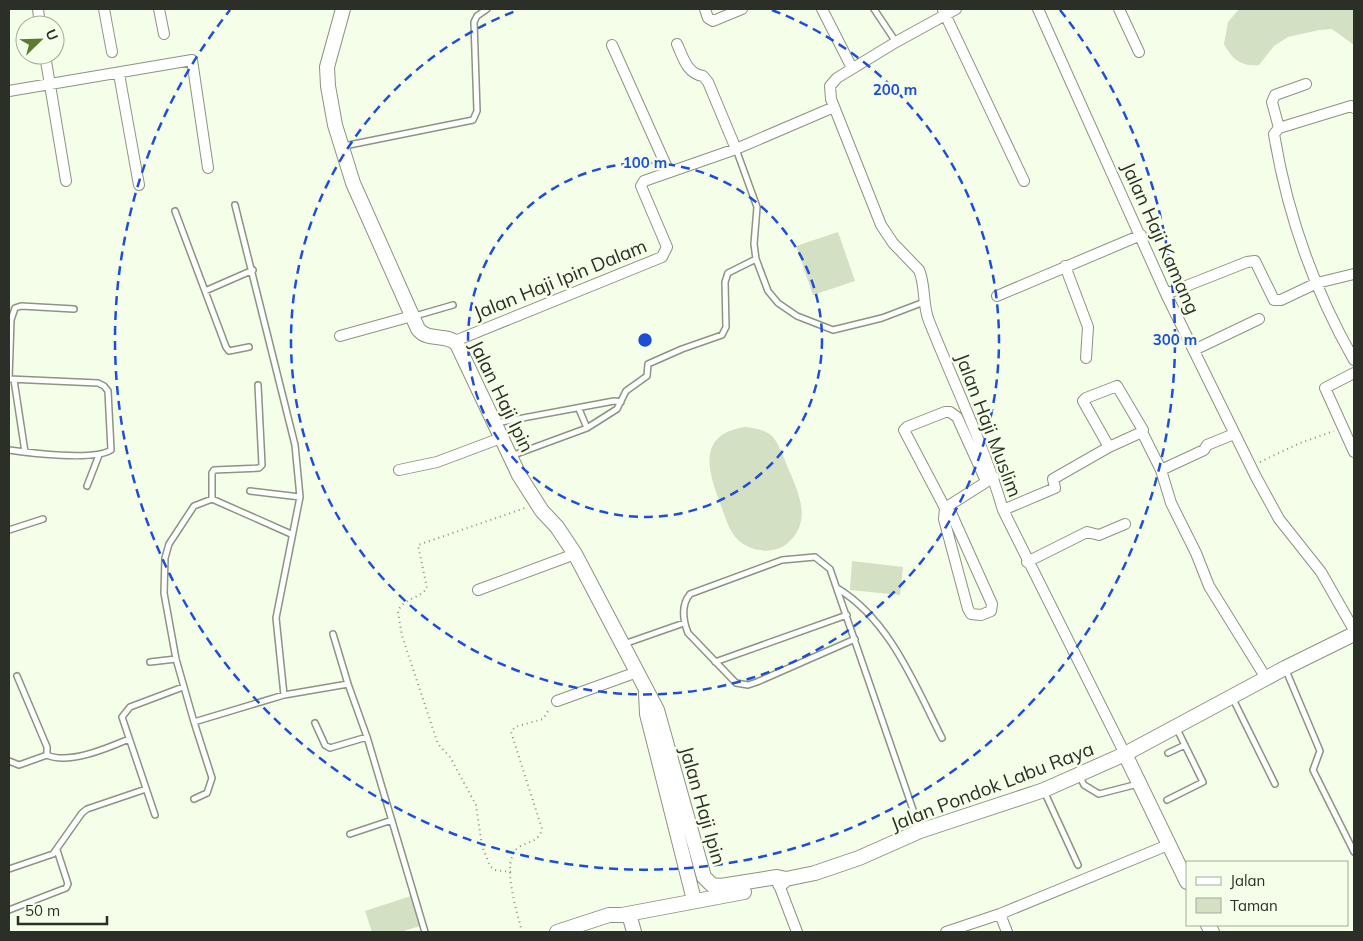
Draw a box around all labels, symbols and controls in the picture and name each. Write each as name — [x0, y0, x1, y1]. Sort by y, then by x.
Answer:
north arrow — [15, 15, 65, 65]
text: U — [42, 27, 62, 43]
text: 200 m — [873, 80, 917, 99]
text: 100 m — [623, 153, 667, 172]
street label: Jalan Haji Kamang — [1117, 158, 1205, 318]
street label: Jalan Haji Ipin Dalam — [470, 233, 650, 325]
text: 300 m — [1153, 330, 1197, 349]
centre of rings — [636, 331, 654, 349]
street label: Jalan Haji Ipin — [465, 336, 539, 456]
street label: Jalan Haji Muslim — [951, 350, 1027, 500]
street label: Jalan Pondok Labu Raya — [887, 736, 1097, 836]
street label: Jalan Haji Ipin — [675, 743, 731, 867]
legend — [1186, 861, 1348, 926]
text: Jalan — [1230, 871, 1265, 890]
scale bar — [18, 894, 106, 926]
text: Taman — [1230, 896, 1278, 915]
text: 50 m — [25, 901, 60, 920]

